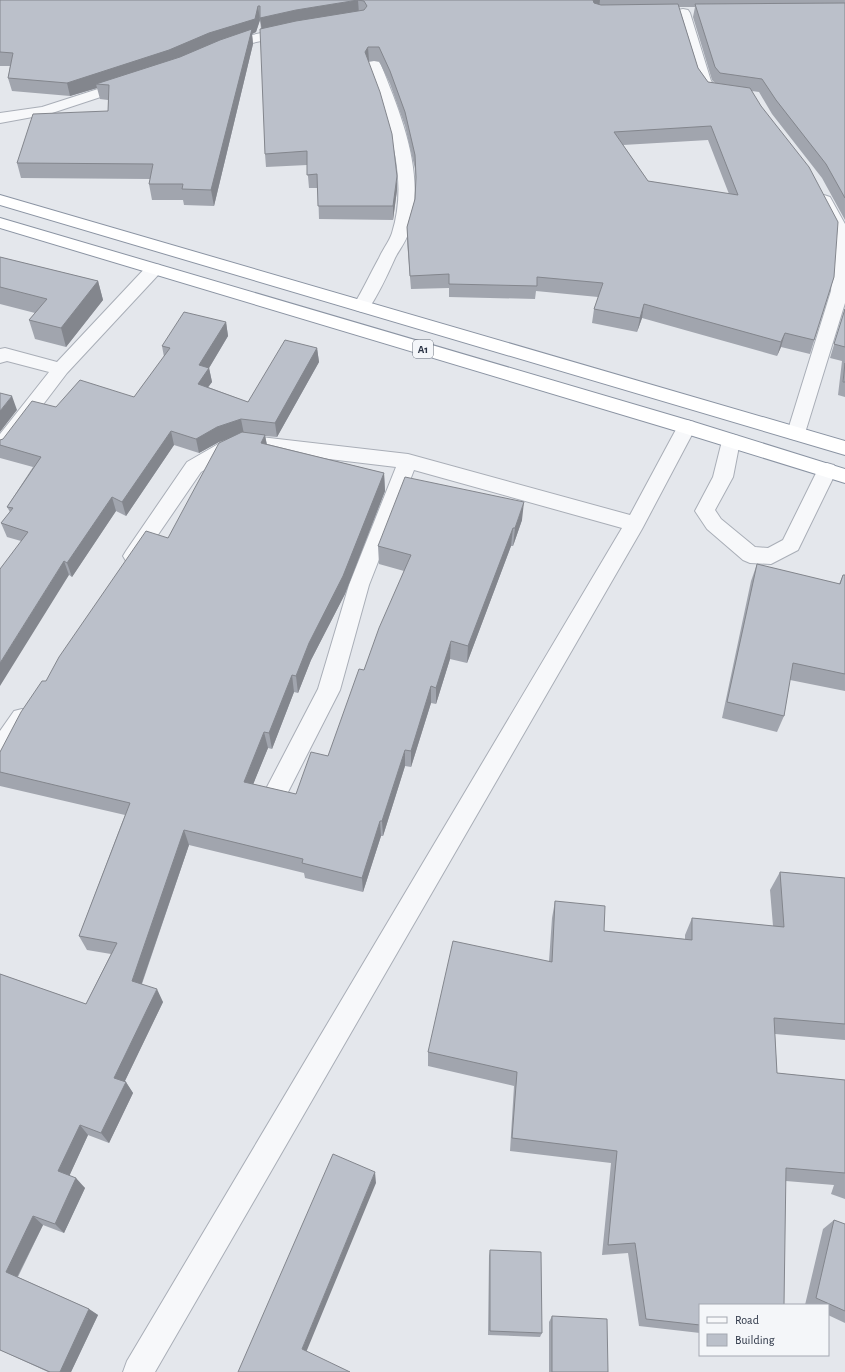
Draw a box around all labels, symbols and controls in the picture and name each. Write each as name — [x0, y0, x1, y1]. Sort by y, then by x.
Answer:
road number: A1 — [413, 340, 433, 358]
legend — [699, 1304, 829, 1356]
text: Road — [735, 1314, 759, 1326]
text: Building — [735, 1334, 775, 1346]

